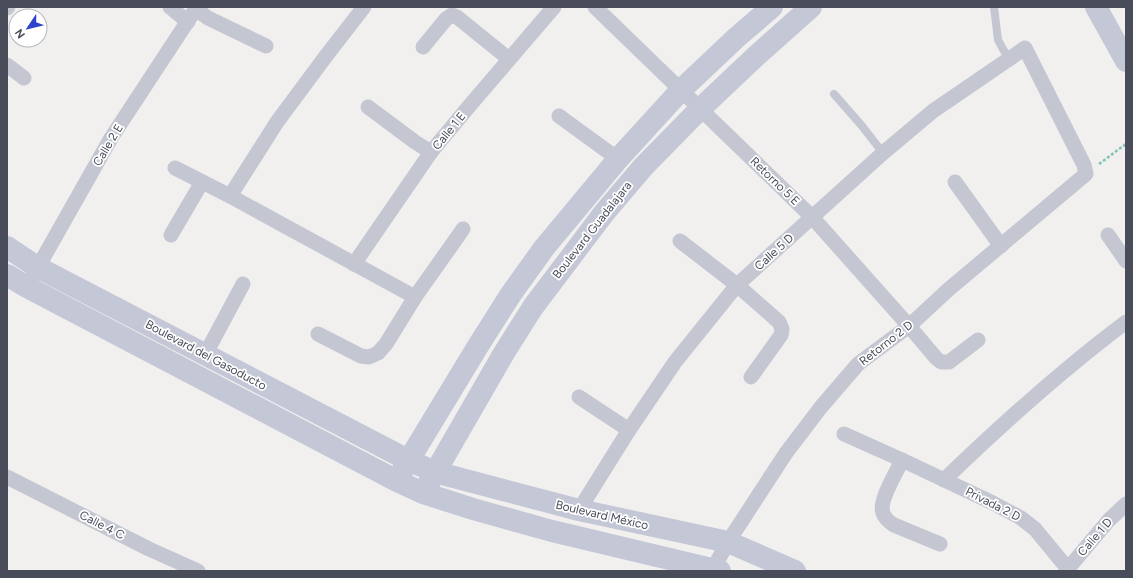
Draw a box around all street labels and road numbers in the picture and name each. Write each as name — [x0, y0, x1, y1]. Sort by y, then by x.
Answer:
street label: Calle 1 E — [430, 109, 468, 153]
street label: Calle 2 E — [90, 122, 126, 168]
street label: Retorno 5 E — [747, 154, 803, 208]
street label: Boulevard Guadalajara — [550, 179, 634, 281]
street label: Calle 5 D — [752, 231, 796, 273]
street label: Boulevard del Gasoducto — [143, 317, 269, 393]
street label: Retorno 2 D — [856, 318, 916, 368]
street label: Privada 2 D — [963, 484, 1023, 524]
street label: Boulevard México — [554, 498, 650, 533]
street label: Calle 4 C — [77, 508, 127, 542]
street label: Calle 1 D — [1075, 515, 1115, 559]

